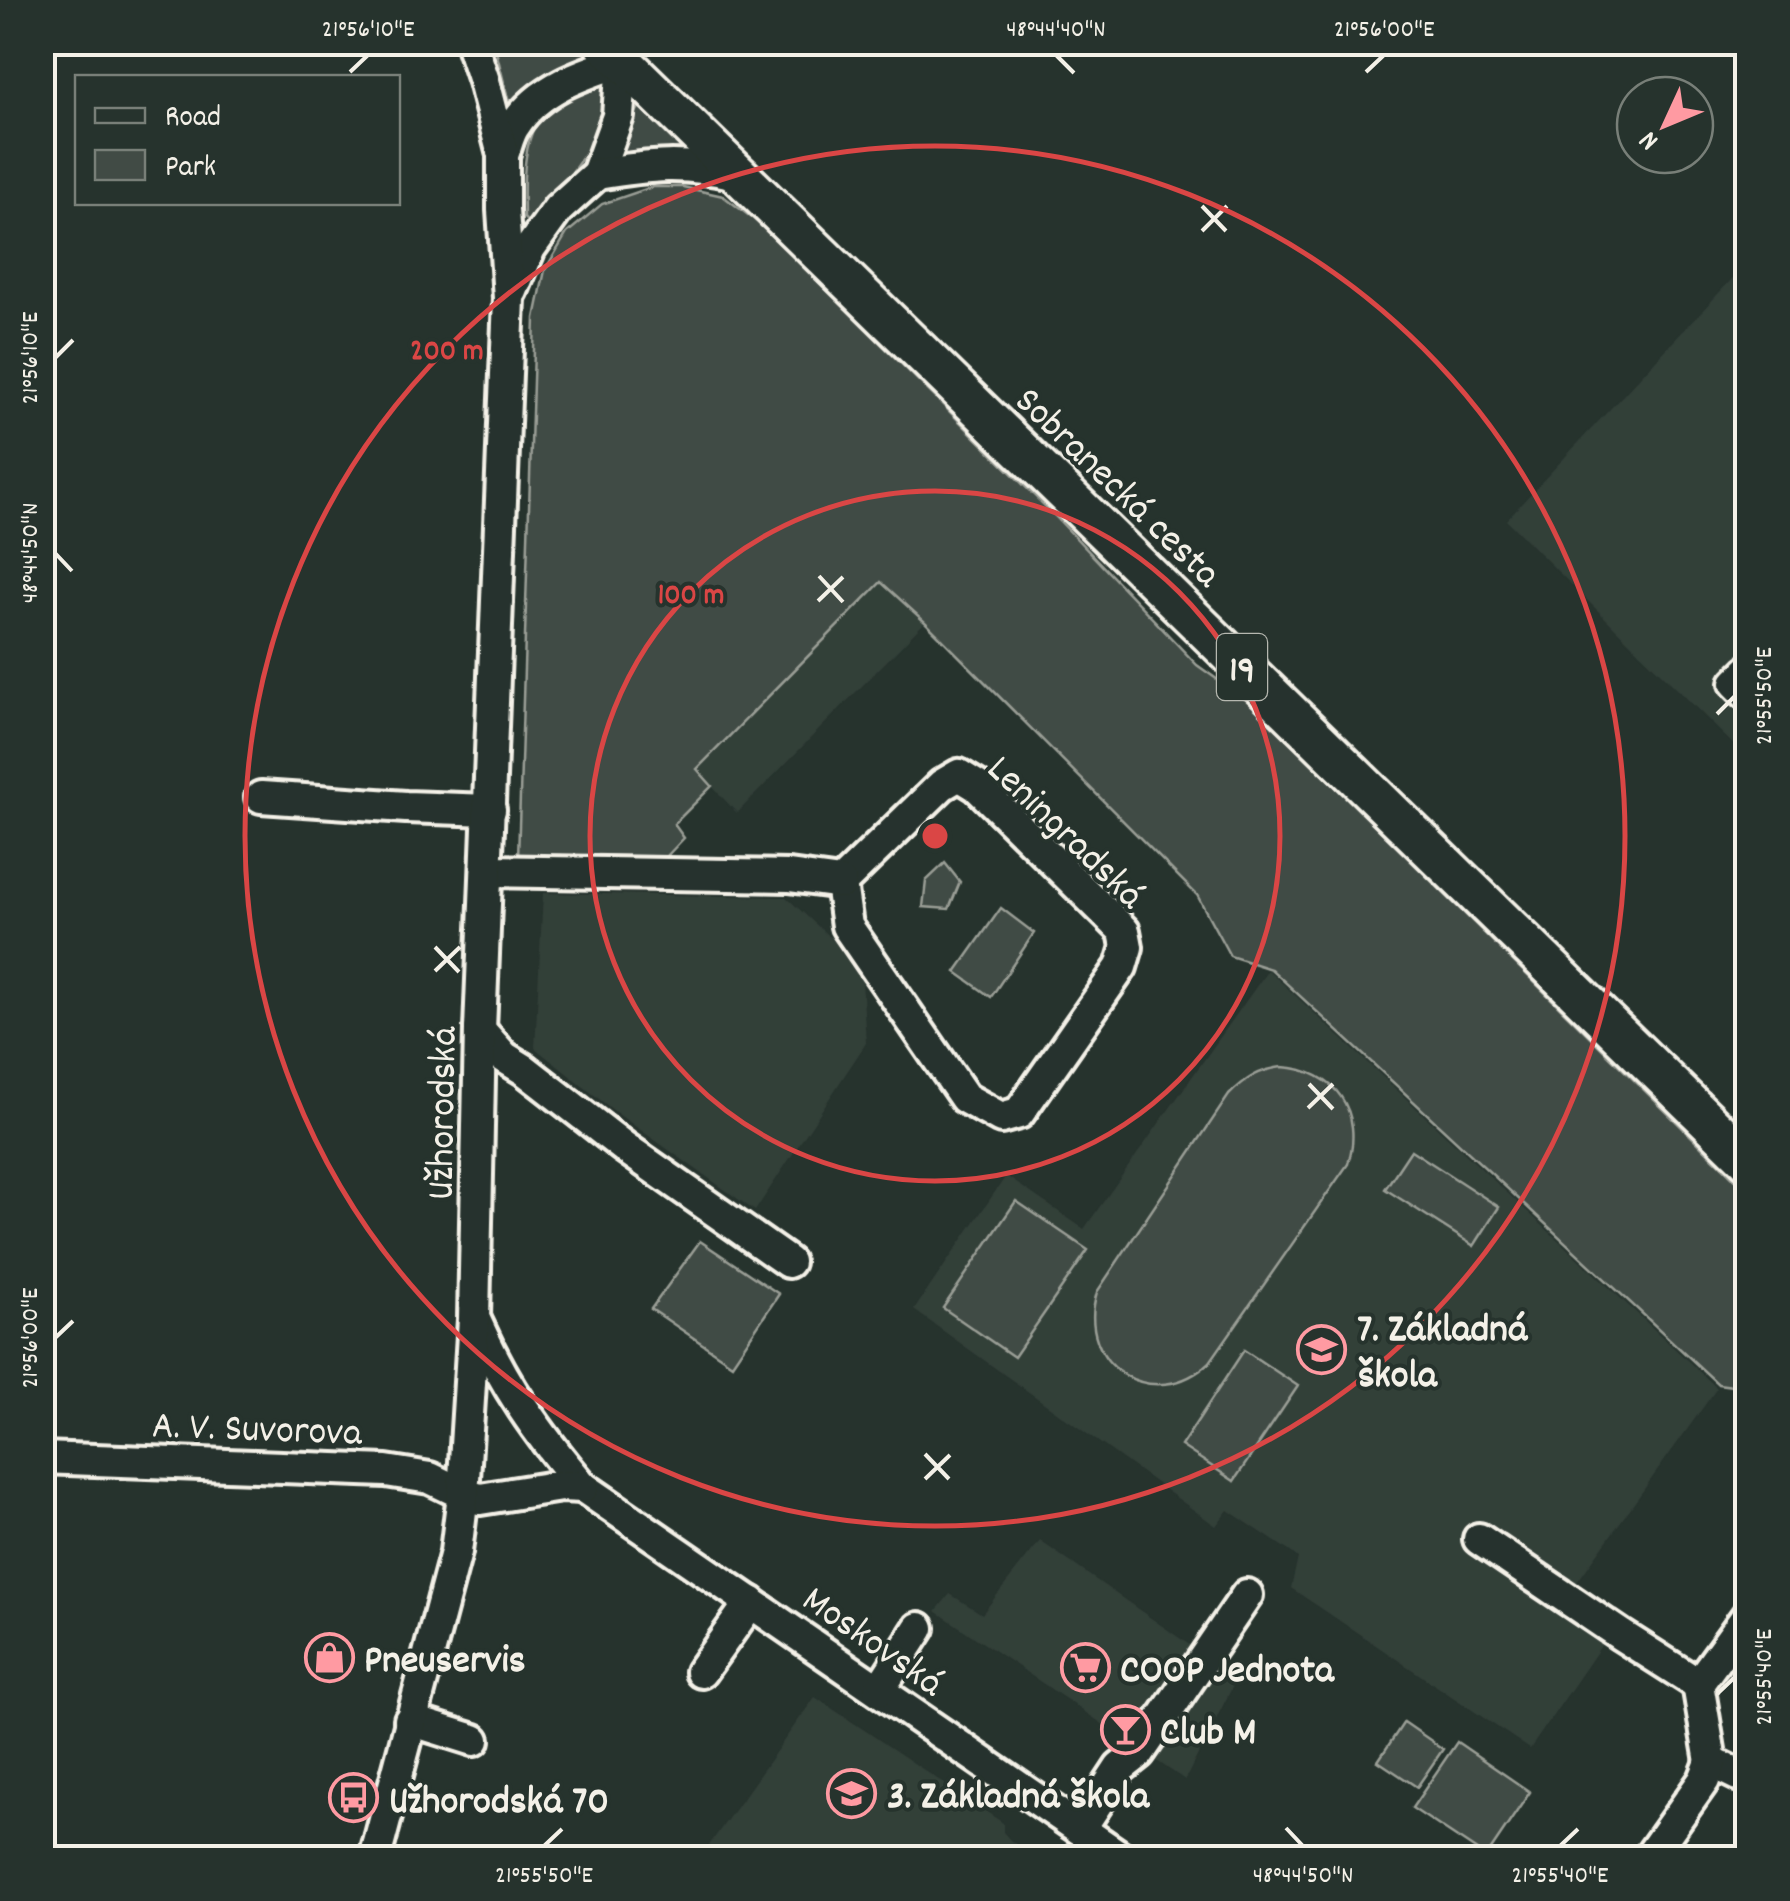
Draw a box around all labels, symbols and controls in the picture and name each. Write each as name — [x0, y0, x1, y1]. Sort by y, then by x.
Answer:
text: 21°56'10"E — [322, 13, 415, 49]
text: 48°44'40"N — [1006, 13, 1106, 49]
text: 21°56'00"E — [1334, 13, 1435, 49]
legend — [75, 75, 400, 205]
north arrow — [1615, 75, 1715, 175]
text: Road — [165, 98, 221, 141]
text: N — [1631, 120, 1670, 158]
text: Park — [165, 148, 216, 191]
text: 21°56'10"E — [14, 311, 50, 404]
text: 200 m — [410, 332, 484, 375]
street label: Sobranecká cesta — [999, 376, 1233, 604]
text: 48°44'50"N — [14, 503, 50, 603]
text: 100 m — [658, 576, 724, 619]
road number: 19 — [1217, 634, 1267, 700]
text: 21°55'50"E — [1748, 646, 1784, 745]
street label: Leningradská — [971, 744, 1156, 925]
centre of rings — [917, 818, 953, 854]
street label: Užhorodská — [415, 1026, 476, 1201]
text: 21°56'00"E — [14, 1287, 50, 1388]
place label: 7. Základná škola — [1357, 1304, 1529, 1407]
school or university icon: 7. Základná škola — [1296, 1323, 1348, 1375]
street label: A. V. Suvorova — [151, 1400, 364, 1465]
street label: Moskovská — [789, 1574, 954, 1714]
text: 21°55'40"E — [1748, 1628, 1784, 1725]
shop icon: Pneuservis — [303, 1631, 355, 1683]
place label: Pneuservis — [364, 1635, 526, 1692]
supermarket icon: COOP Jednota — [1059, 1641, 1111, 1693]
place label: COOP Jednota — [1120, 1645, 1335, 1702]
bar icon: Club M — [1099, 1703, 1151, 1755]
place label: Club M — [1160, 1707, 1256, 1764]
school or university icon: 3. Základná škola — [826, 1767, 878, 1819]
place label: 3. Základná škola — [887, 1771, 1150, 1828]
bus stop icon: Užhorodská 70 — [328, 1772, 380, 1824]
place label: Užhorodská 70 — [389, 1776, 609, 1833]
text: 21°55'50"E — [495, 1859, 594, 1895]
text: 48°44'50"N — [1253, 1859, 1353, 1895]
text: 21°55'40"E — [1512, 1859, 1609, 1895]

